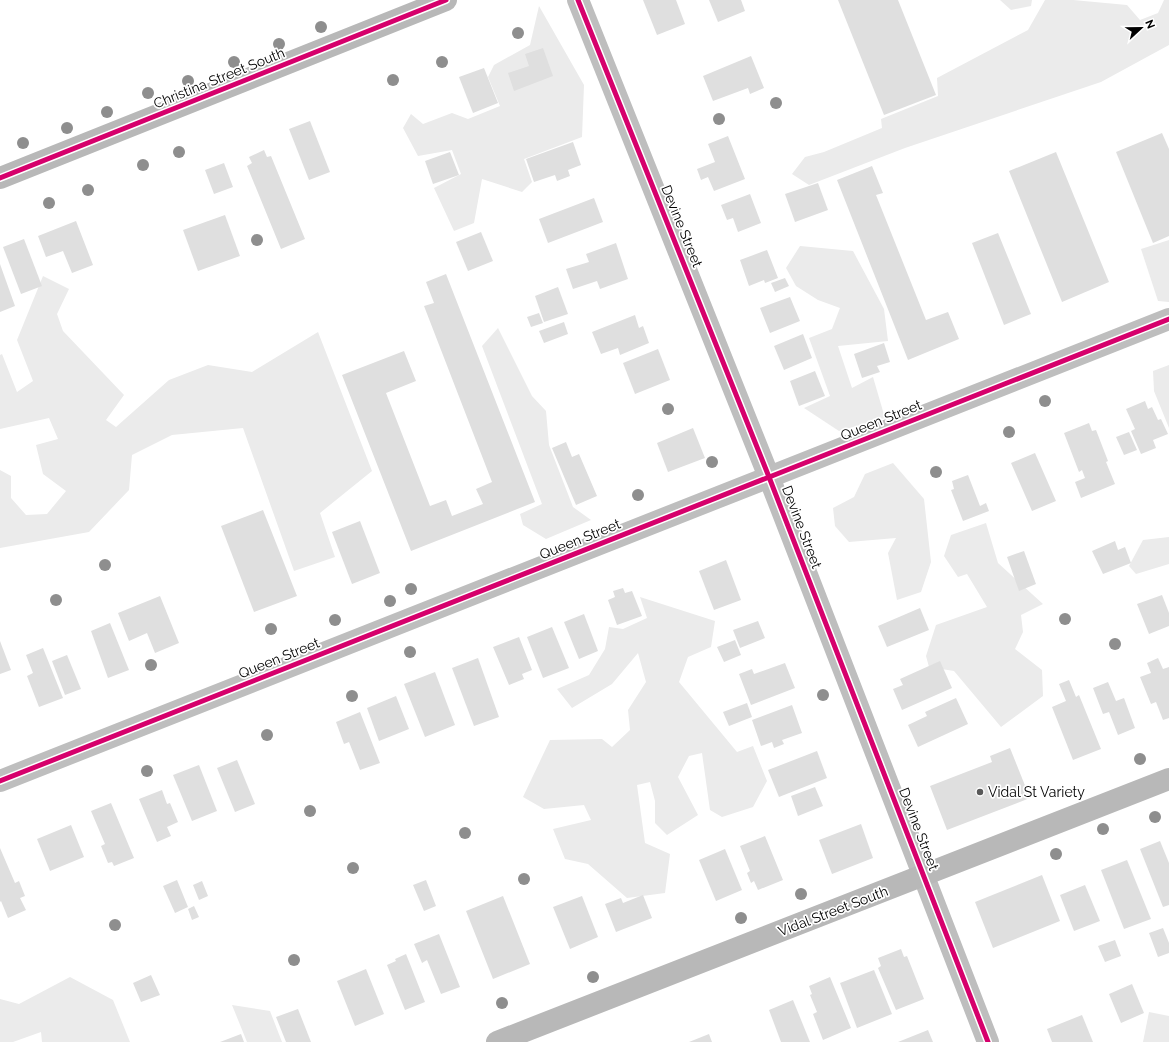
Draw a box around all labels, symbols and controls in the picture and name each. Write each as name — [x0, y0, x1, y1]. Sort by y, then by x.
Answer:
north arrow — [1121, 8, 1161, 48]
text: N — [1142, 18, 1157, 31]
street label: Christina Street South — [151, 44, 287, 112]
street label: Devine Street — [658, 183, 706, 270]
street label: Queen Street — [838, 396, 924, 443]
street label: Devine Street — [779, 483, 825, 571]
street label: Queen Street — [537, 515, 623, 562]
street label: Queen Street — [236, 634, 322, 681]
place label: Vidal St Variety — [988, 784, 1085, 800]
street label: Devine Street — [896, 785, 942, 873]
marker: Vidal St Variety — [975, 787, 985, 797]
street label: Vidal Street South — [776, 883, 890, 939]

